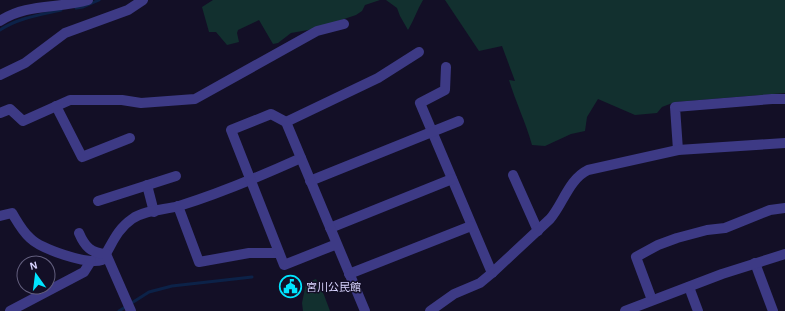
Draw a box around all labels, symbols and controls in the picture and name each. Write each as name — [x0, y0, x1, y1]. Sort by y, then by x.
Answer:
north arrow — [16, 255, 56, 295]
text: N — [29, 260, 39, 272]
public building icon: 宮川公民館 — [278, 274, 304, 300]
place label: 宮川公民館 — [306, 281, 361, 293]

